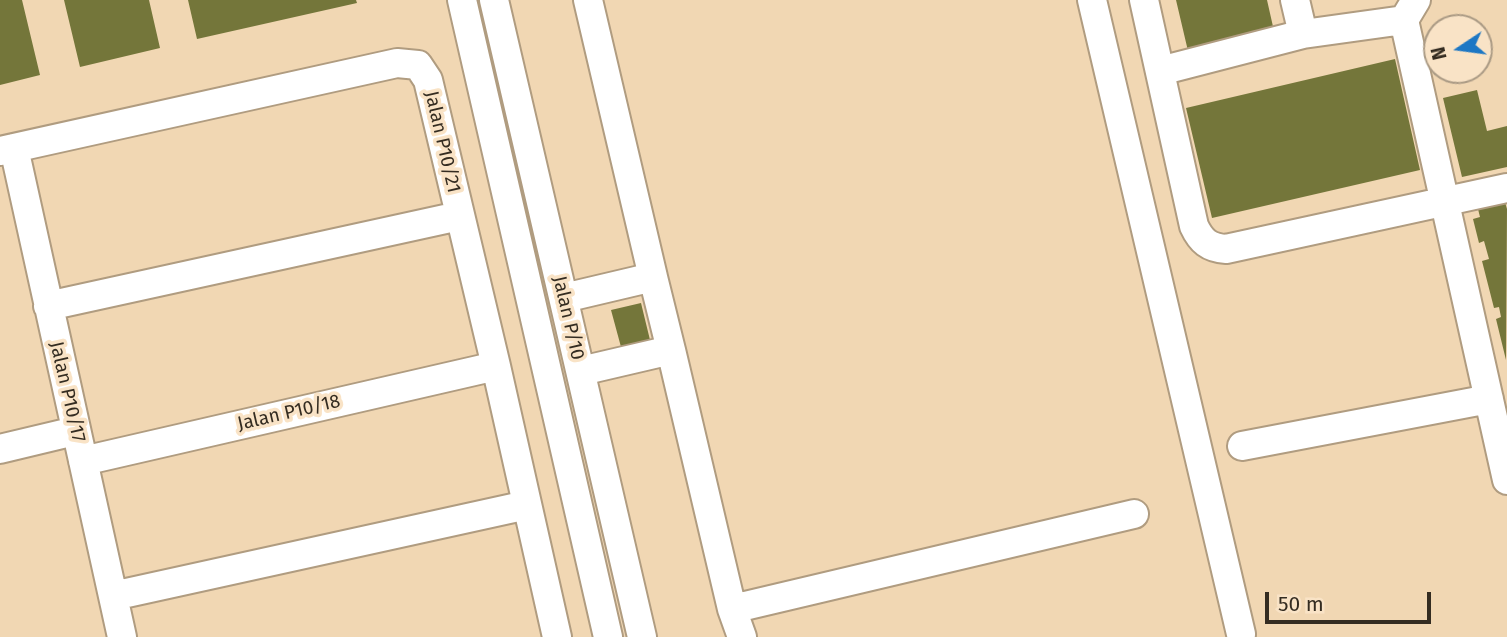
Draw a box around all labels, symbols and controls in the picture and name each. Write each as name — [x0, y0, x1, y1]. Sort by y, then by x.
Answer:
north arrow — [1423, 14, 1493, 84]
text: N — [1426, 45, 1452, 62]
street label: Jalan P10/21 — [419, 89, 465, 195]
street label: Jalan P/10 — [547, 274, 589, 362]
street label: Jalan P10/17 — [44, 339, 90, 445]
street label: Jalan P10/18 — [235, 390, 343, 436]
scale bar — [1269, 578, 1435, 622]
text: 50 m — [1278, 591, 1324, 617]

